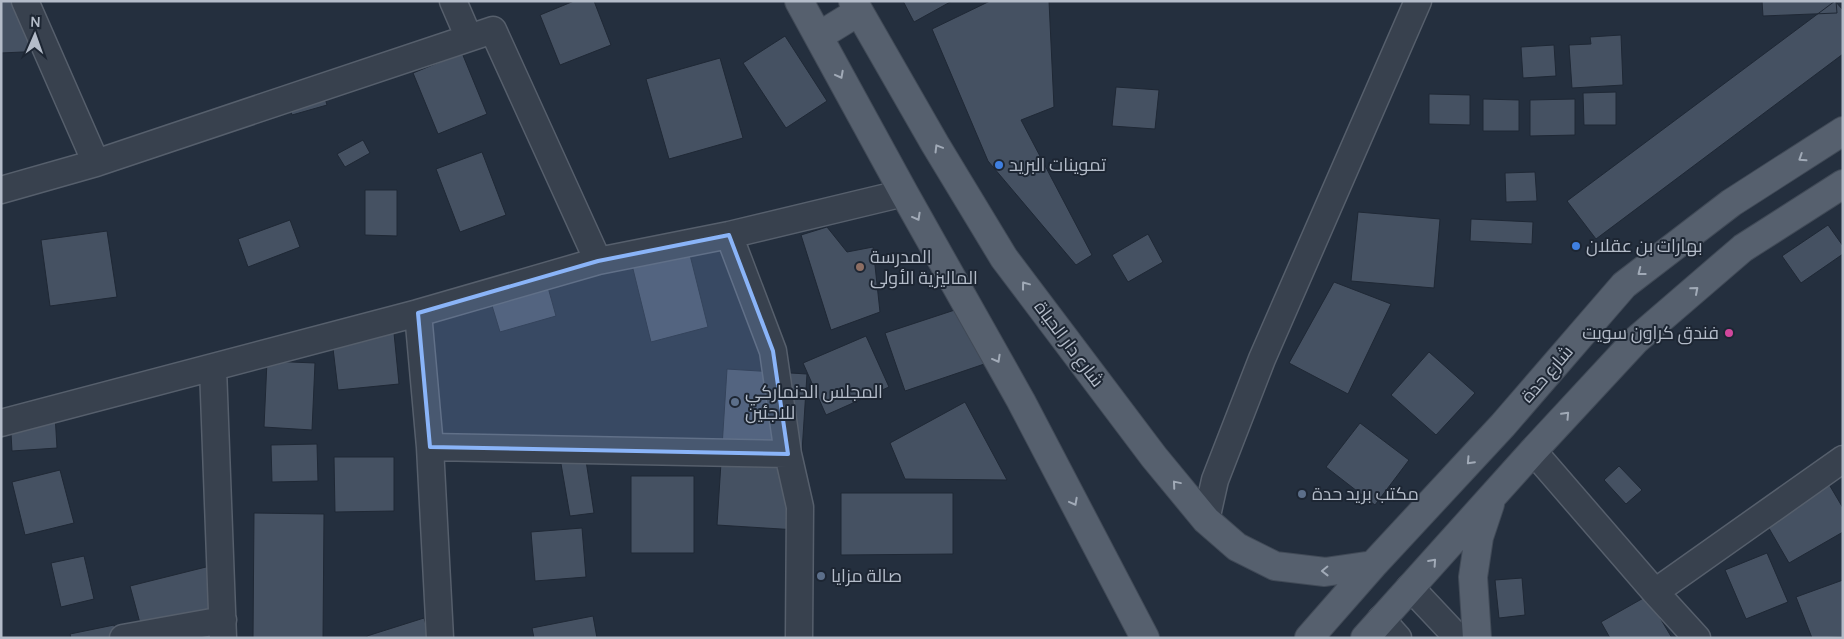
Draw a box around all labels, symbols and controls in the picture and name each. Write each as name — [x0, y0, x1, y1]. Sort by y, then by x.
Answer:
north arrow — [10, 10, 60, 60]
text: N — [30, 12, 41, 31]
one-way arrow — [834, 69, 844, 78]
one-way arrow — [934, 145, 944, 154]
place label: تموينات البريد — [1009, 152, 1106, 176]
one-way arrow — [1798, 152, 1807, 161]
marker: تموينات البريد — [993, 159, 1005, 171]
one-way arrow — [911, 212, 921, 221]
place label: بهارات بن عقلان — [1586, 233, 1703, 257]
marker: بهارات بن عقلان — [1570, 240, 1582, 252]
place label: المدرسة الماليزية الأولى — [870, 244, 978, 289]
marker: المدرسة الماليزية الأولى — [854, 261, 866, 273]
one-way arrow — [1638, 267, 1647, 275]
one-way arrow — [1022, 281, 1031, 291]
one-way arrow — [1689, 287, 1698, 296]
street label: شارع دار الحياة — [1029, 295, 1110, 392]
place label: فندق كراون سويت — [1582, 320, 1719, 345]
marker: فندق كراون سويت — [1723, 327, 1735, 339]
street label: شارع حدة — [1515, 340, 1579, 408]
one-way arrow — [991, 353, 1001, 362]
place label: المجلس الدنماركي للاجئين — [745, 379, 883, 424]
marker: المجلس الدنماركي للاجئين — [729, 396, 741, 408]
one-way arrow — [1560, 412, 1569, 421]
one-way arrow — [1467, 455, 1476, 464]
one-way arrow — [1173, 481, 1182, 490]
place label: مكتب بريد حدة — [1312, 481, 1419, 505]
marker: مكتب بريد حدة — [1296, 488, 1308, 500]
one-way arrow — [1068, 497, 1078, 506]
one-way arrow — [1427, 559, 1436, 568]
place label: صالة مزايا — [831, 563, 902, 587]
one-way arrow — [1320, 566, 1328, 576]
marker: صالة مزايا — [815, 570, 827, 582]

